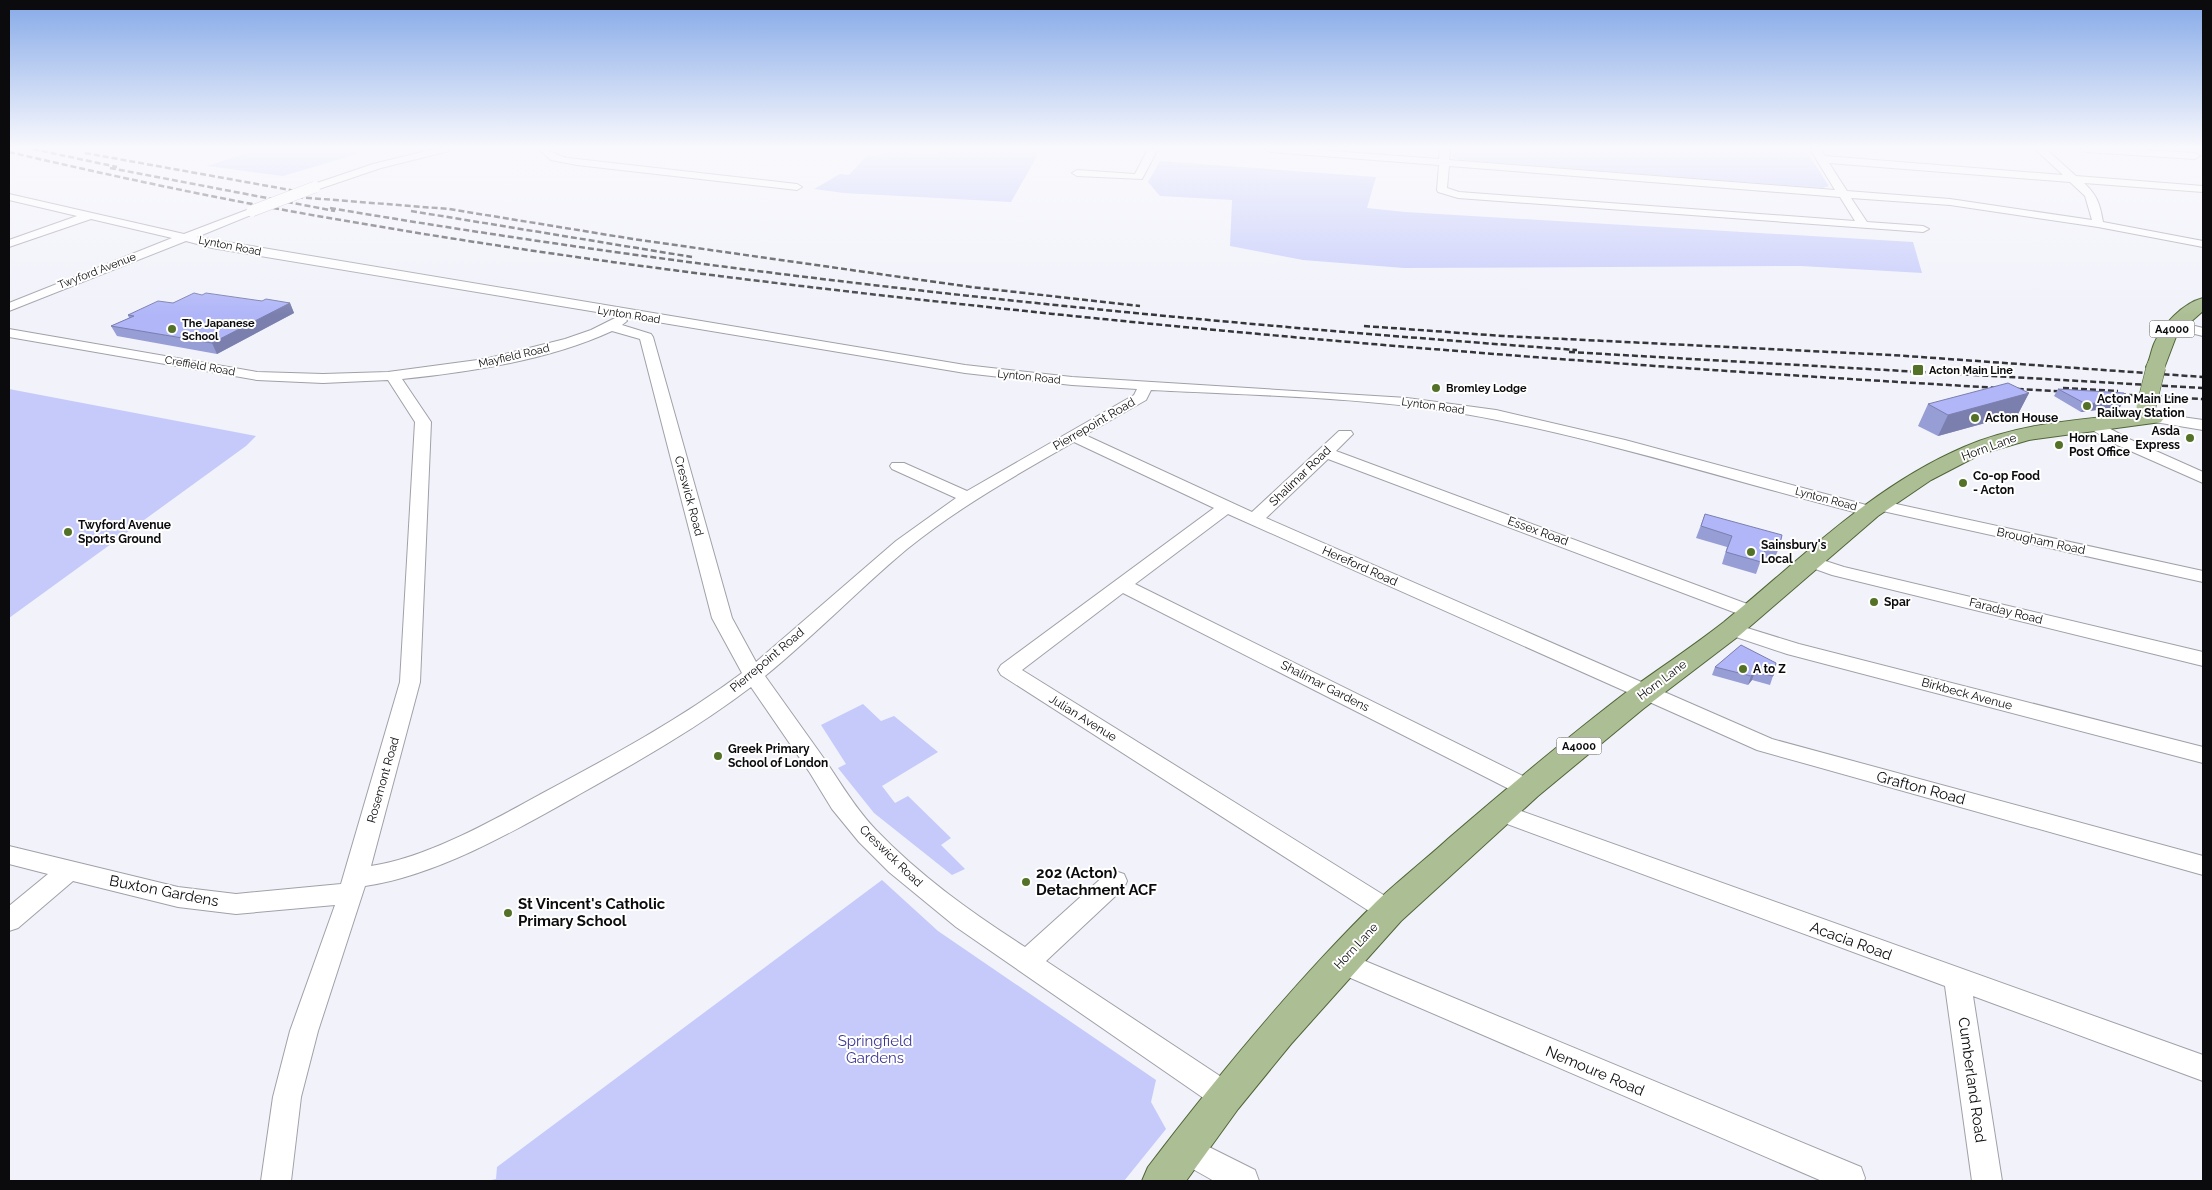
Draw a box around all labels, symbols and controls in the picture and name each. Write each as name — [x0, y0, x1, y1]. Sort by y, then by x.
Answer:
street label: Lynton Road — [198, 234, 263, 258]
street label: Twyford Avenue — [56, 250, 138, 292]
street label: Lynton Road — [597, 304, 662, 326]
place label: The Japanese School — [182, 317, 255, 343]
road number: A4000 — [2150, 320, 2194, 338]
marker: The Japanese School — [166, 323, 178, 335]
street label: Mayfield Road — [477, 341, 551, 370]
street label: Creffield Road — [164, 353, 236, 379]
marker: Acton Main Line — [1911, 363, 1925, 377]
place label: Acton Main Line — [1929, 364, 2013, 377]
street label: Lynton Road — [997, 367, 1061, 387]
marker: Bromley Lodge — [1430, 382, 1442, 394]
place label: Bromley Lodge — [1446, 382, 1527, 395]
place label: Acton Main Line Railway Station — [2097, 392, 2188, 420]
street label: Pierrepoint Road — [1051, 395, 1137, 453]
street label: Lynton Road — [1401, 395, 1466, 417]
marker: Acton Main Line Railway Station — [2081, 400, 2093, 412]
place label: Acton House — [1985, 411, 2058, 425]
marker: Acton House — [1969, 412, 1981, 424]
place label: Asda Express — [2135, 424, 2180, 452]
street label: Horn Lane — [1959, 431, 2019, 463]
place label: Horn Lane Post Office — [2069, 431, 2130, 459]
marker: Asda Express — [2184, 432, 2196, 444]
marker: Horn Lane Post Office — [2053, 439, 2065, 451]
street label: Shalimar Road — [1266, 443, 1334, 509]
street label: Creswick Road — [672, 455, 706, 537]
place label: Co-op Food - Acton — [1973, 469, 2040, 497]
marker: Co-op Food - Acton — [1957, 477, 1969, 489]
street label: Lynton Road — [1794, 484, 1859, 514]
street label: Essex Road — [1506, 514, 1570, 548]
place label: Twyford Avenue Sports Ground — [78, 518, 171, 546]
street label: Brougham Road — [1995, 525, 2087, 557]
marker: Twyford Avenue Sports Ground — [62, 526, 74, 538]
place label: Sainsbury's Local — [1761, 538, 1826, 566]
street label: Hereford Road — [1320, 543, 1400, 589]
marker: Sainsbury's Local — [1745, 546, 1757, 558]
place label: Spar — [1884, 595, 1911, 609]
street label: Faraday Road — [1968, 595, 2044, 627]
marker: Spar — [1868, 596, 1880, 608]
street label: Pierrepoint Road — [727, 625, 807, 695]
street label: Horn Lane — [1635, 657, 1689, 703]
street label: Shalimar Gardens — [1278, 658, 1372, 715]
place label: A to Z — [1753, 662, 1786, 676]
marker: A to Z — [1737, 663, 1749, 675]
street label: Birkbeck Avenue — [1920, 675, 2014, 713]
street label: Julian Avenue — [1047, 692, 1119, 744]
street label: Rosemont Road — [364, 735, 402, 825]
road number: A4000 — [1556, 738, 1602, 754]
place label: Greek Primary School of London — [728, 742, 828, 770]
marker: Greek Primary School of London — [712, 750, 724, 762]
street label: Grafton Road — [1875, 767, 1967, 809]
street label: Creswick Road — [857, 822, 925, 890]
place label: 202 (Acton) Detachment ACF — [1036, 864, 1157, 899]
street label: Buxton Gardens — [108, 872, 220, 910]
marker: 202 (Acton) Detachment ACF — [1020, 876, 1032, 888]
place label: St Vincent's Catholic Primary School — [518, 895, 666, 930]
marker: St Vincent's Catholic Primary School — [502, 907, 514, 919]
street label: Acacia Road — [1808, 918, 1894, 964]
street label: Horn Lane — [1331, 920, 1381, 972]
street label: Cumberland Road — [1954, 1016, 1990, 1144]
park label: Springfield Gardens — [838, 1032, 912, 1067]
street label: Nemoure Road — [1543, 1042, 1647, 1100]

